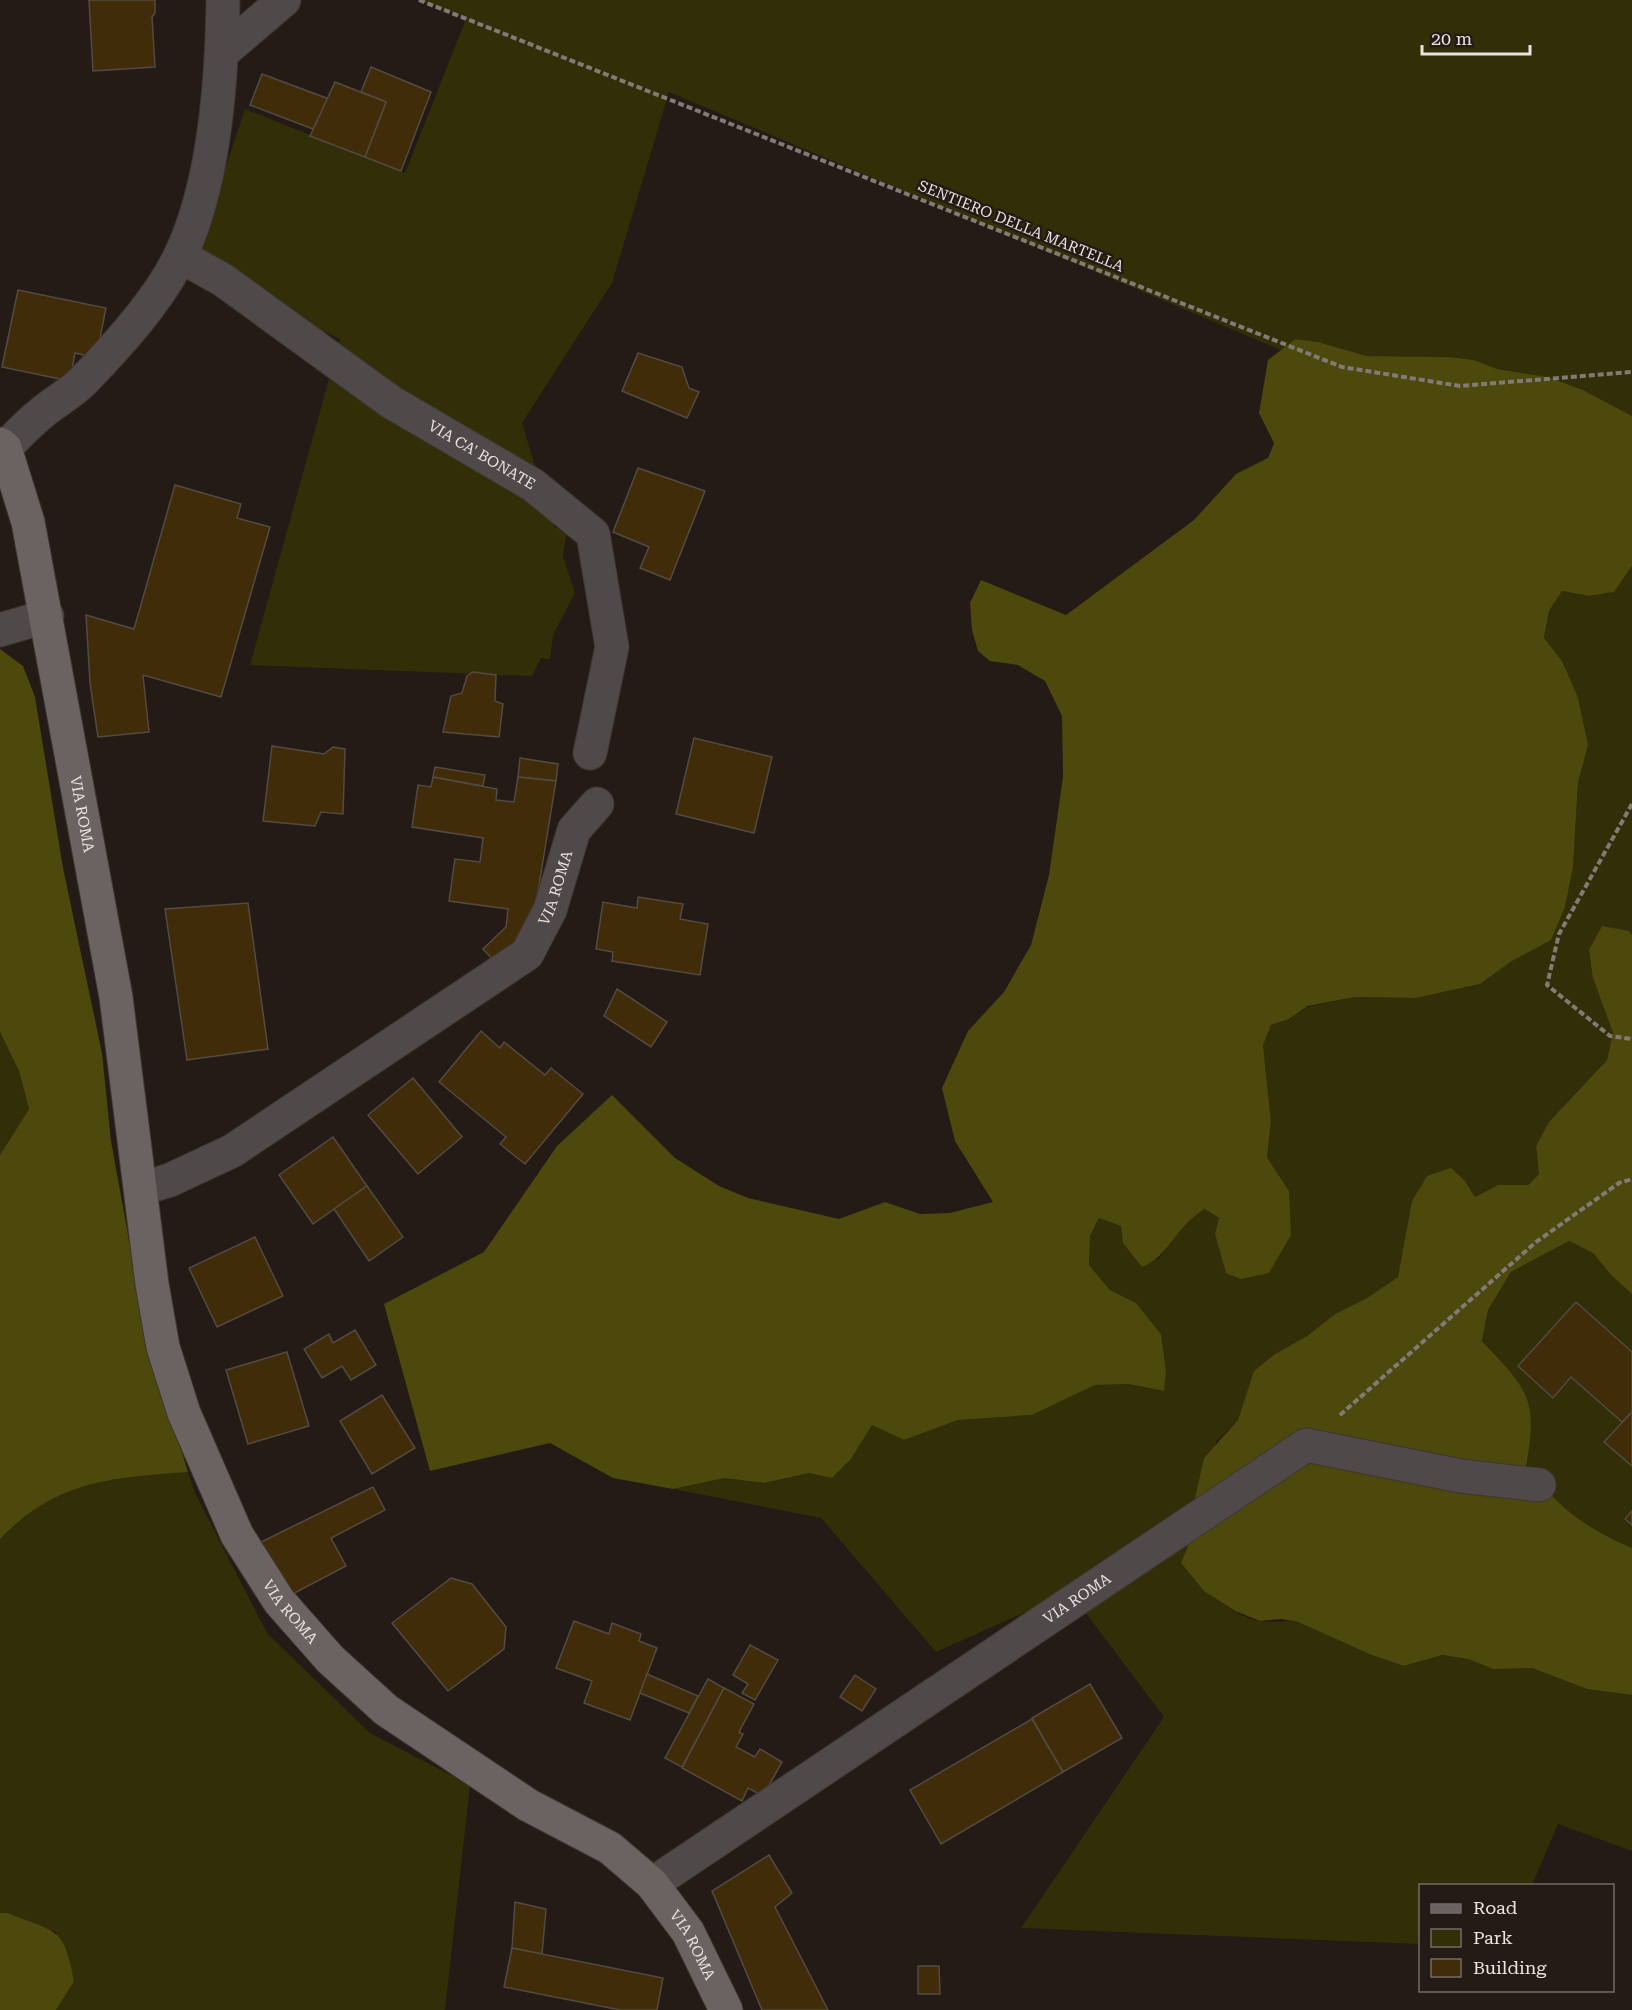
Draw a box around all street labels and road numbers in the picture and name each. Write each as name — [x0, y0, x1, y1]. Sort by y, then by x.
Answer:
street label: SENTIERO DELLA MARTELLA — [916, 176, 1127, 276]
street label: VIA CA' BONATE — [425, 417, 539, 493]
street label: VIA ROMA — [66, 774, 98, 854]
street label: VIA ROMA — [535, 848, 576, 928]
street label: VIA ROMA — [1040, 1569, 1115, 1628]
street label: VIA ROMA — [259, 1576, 322, 1648]
street label: VIA ROMA — [666, 1906, 719, 1983]

